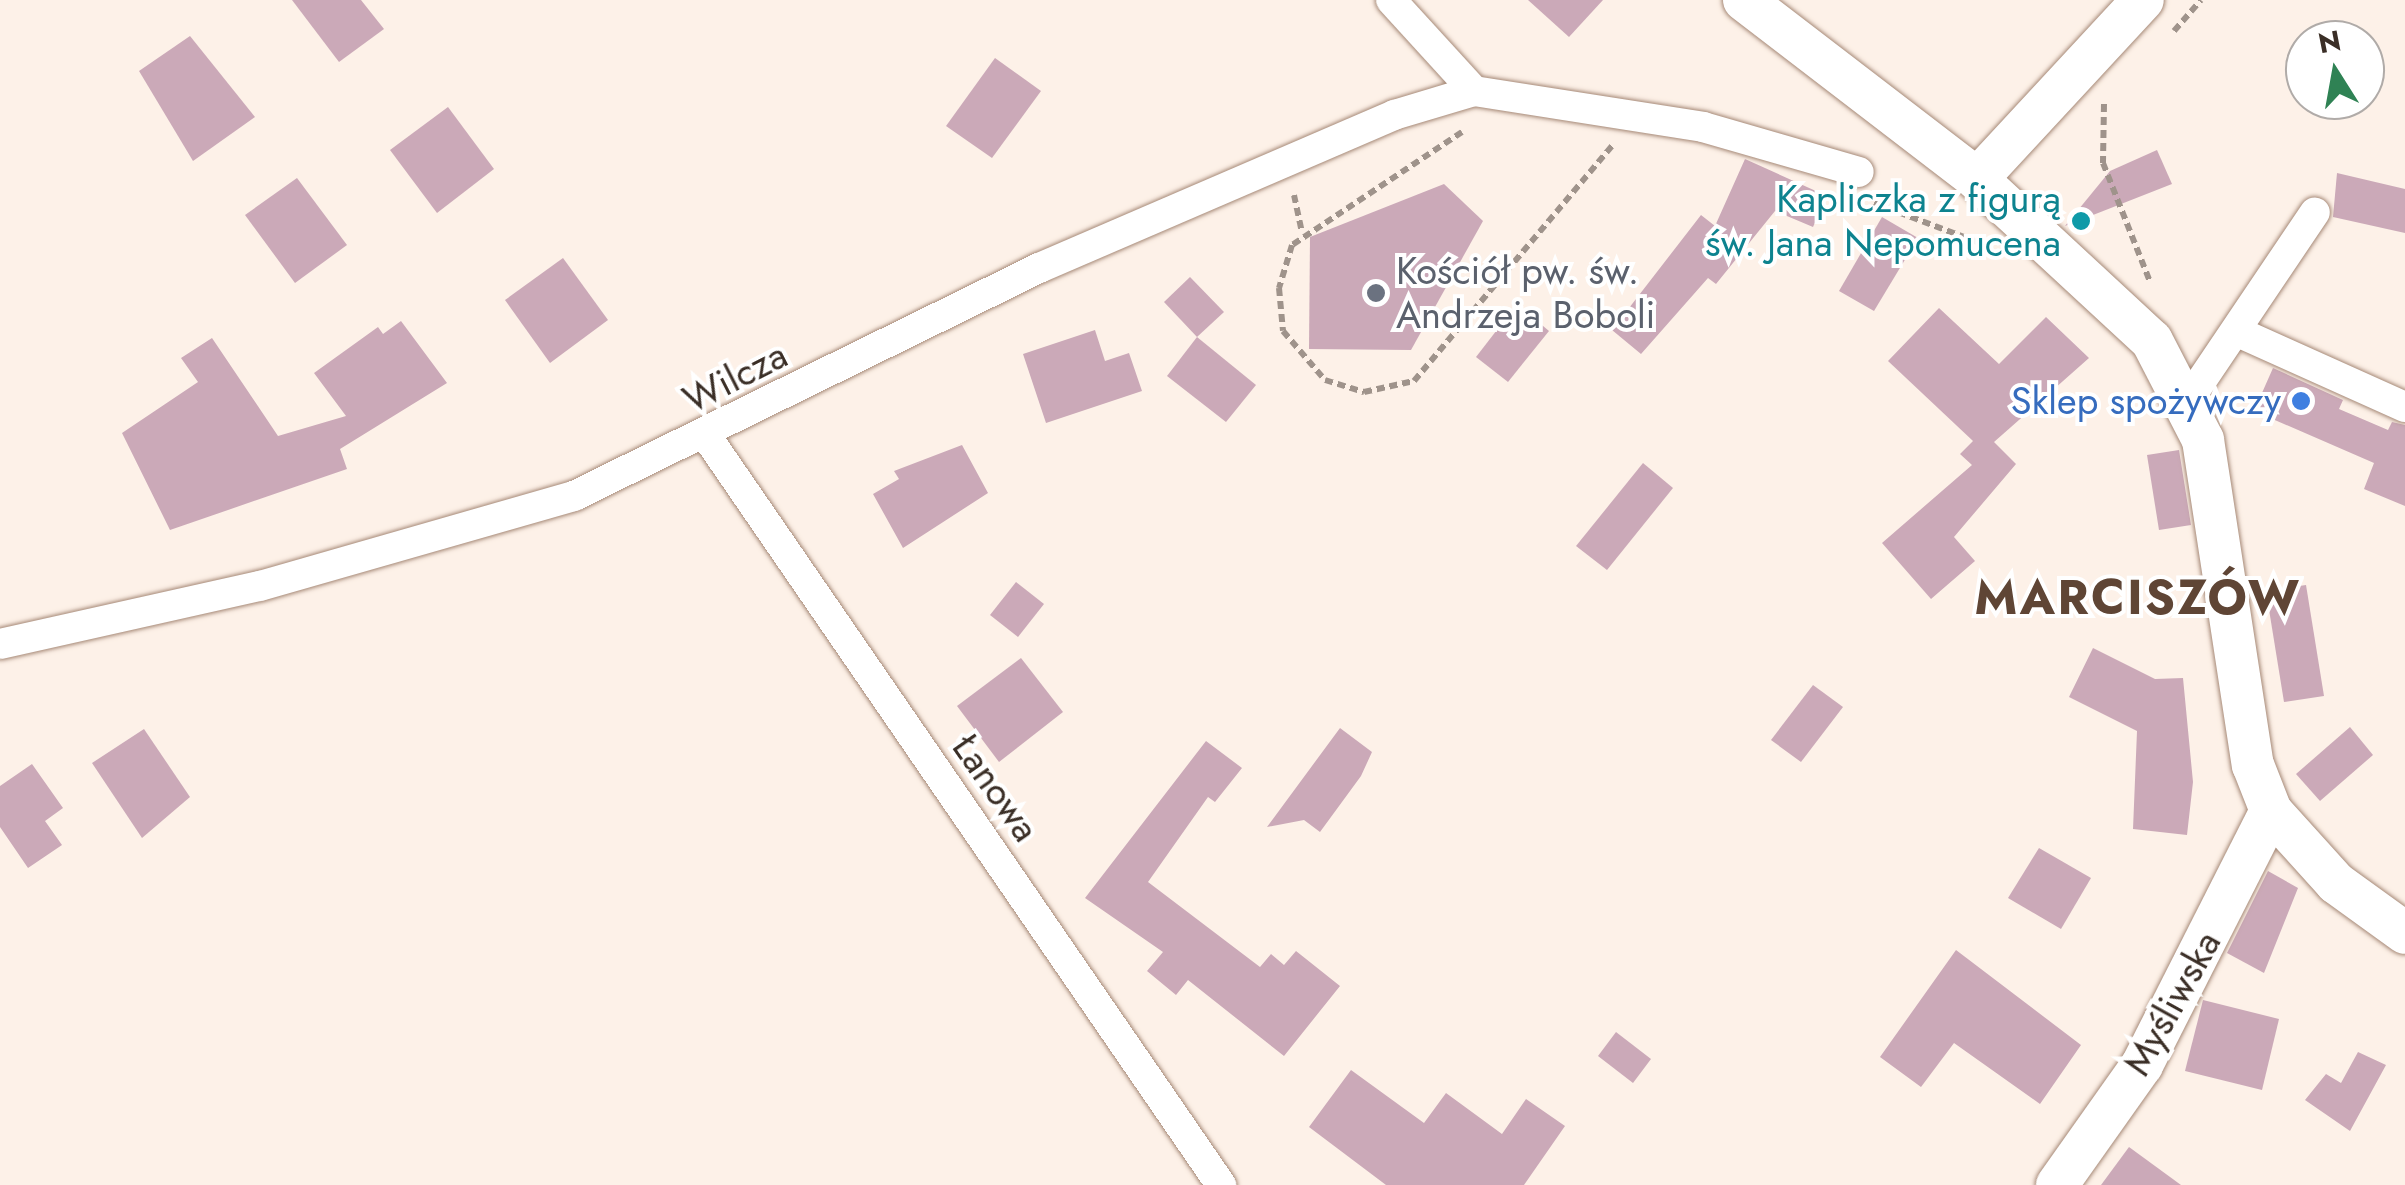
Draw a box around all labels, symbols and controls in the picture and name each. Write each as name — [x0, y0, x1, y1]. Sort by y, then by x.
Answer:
north arrow — [2285, 20, 2385, 120]
text: N — [2315, 20, 2344, 64]
place label: Kapliczka z figurą św. Jana Nepomucena — [1705, 176, 2061, 266]
marker: Kapliczka z figurą św. Jana Nepomucena — [2070, 210, 2092, 232]
place label: Kościół pw. św. Andrzeja Boboli — [1396, 248, 1656, 338]
marker: Kościół pw. św. Andrzeja Boboli — [1365, 282, 1387, 304]
street label: Wilcza — [676, 332, 794, 422]
place label: Sklep spożywczy — [2011, 378, 2281, 424]
marker: Sklep spożywczy — [2290, 390, 2312, 412]
district label: MARCISZÓW — [1974, 569, 2302, 627]
street label: Łanowa — [943, 726, 1049, 850]
street label: Myśliwska — [2114, 923, 2230, 1083]

